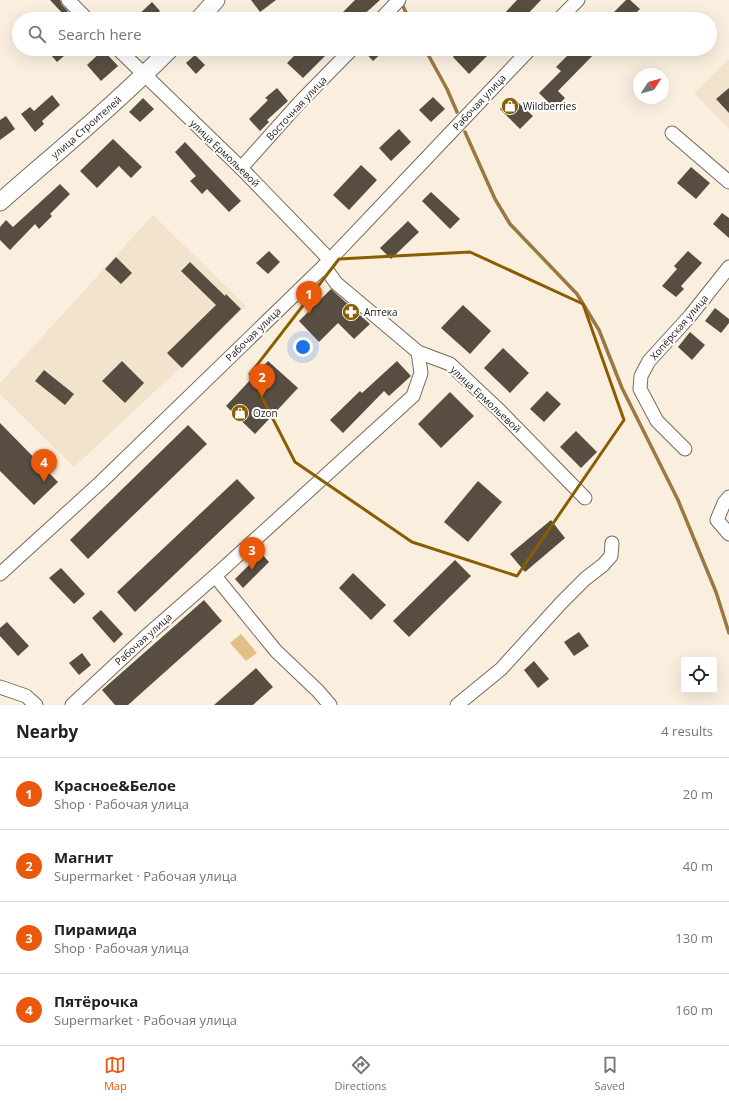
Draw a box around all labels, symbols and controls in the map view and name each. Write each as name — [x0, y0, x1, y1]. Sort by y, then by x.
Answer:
search box — [12, 12, 717, 56]
icon: search — [26, 23, 48, 45]
text: Search here — [58, 24, 142, 44]
north arrow — [633, 68, 669, 104]
street label: Рабочая улица — [449, 71, 509, 133]
street label: Восточная улица — [263, 73, 329, 143]
street label: улица Строителей — [48, 93, 124, 161]
shop icon: Wildberries — [500, 96, 520, 116]
place label: Wildberries — [523, 99, 576, 113]
street label: улица Ермольевой — [187, 116, 263, 190]
pin: 1 — [296, 281, 322, 314]
street label: Хопёрская улица — [647, 291, 711, 363]
pharmacy icon: Аптека — [341, 302, 361, 322]
street label: Рабочая улица — [222, 304, 284, 364]
place label: Аптека — [364, 305, 398, 319]
your location — [293, 337, 313, 357]
street label: улица Ермольевой — [448, 363, 524, 435]
pin: 2 — [249, 364, 275, 397]
shop icon: Ozon — [230, 403, 250, 423]
place label: Ozon — [253, 406, 278, 420]
pin: 4 — [31, 449, 57, 482]
pin: 3 — [239, 537, 265, 570]
street label: Рабочая улица — [111, 610, 175, 668]
map controls — [681, 657, 717, 693]
button: locate — [681, 657, 717, 693]
text: Nearby — [16, 720, 78, 743]
text: 4 results — [661, 722, 713, 740]
text: Красное&Белое — [54, 775, 176, 795]
text: 1 — [25, 785, 33, 803]
text: 20 m — [683, 785, 713, 803]
text: Shop · Рабочая улица — [54, 795, 189, 813]
text: Магнит — [54, 847, 113, 867]
text: 2 — [25, 857, 33, 875]
text: 40 m — [683, 857, 713, 875]
text: Supermarket · Рабочая улица — [54, 867, 237, 885]
text: Пирамида — [54, 919, 137, 939]
text: 3 — [25, 929, 33, 947]
text: 130 m — [675, 929, 713, 947]
text: Shop · Рабочая улица — [54, 939, 189, 957]
text: Пятёрочка — [54, 991, 138, 1011]
text: 4 — [25, 1001, 33, 1019]
text: 160 m — [675, 1001, 713, 1019]
text: Supermarket · Рабочая улица — [54, 1011, 237, 1029]
tab: Map — [104, 1054, 127, 1093]
tab: Directions — [335, 1054, 387, 1093]
tab: Saved — [594, 1054, 625, 1093]

